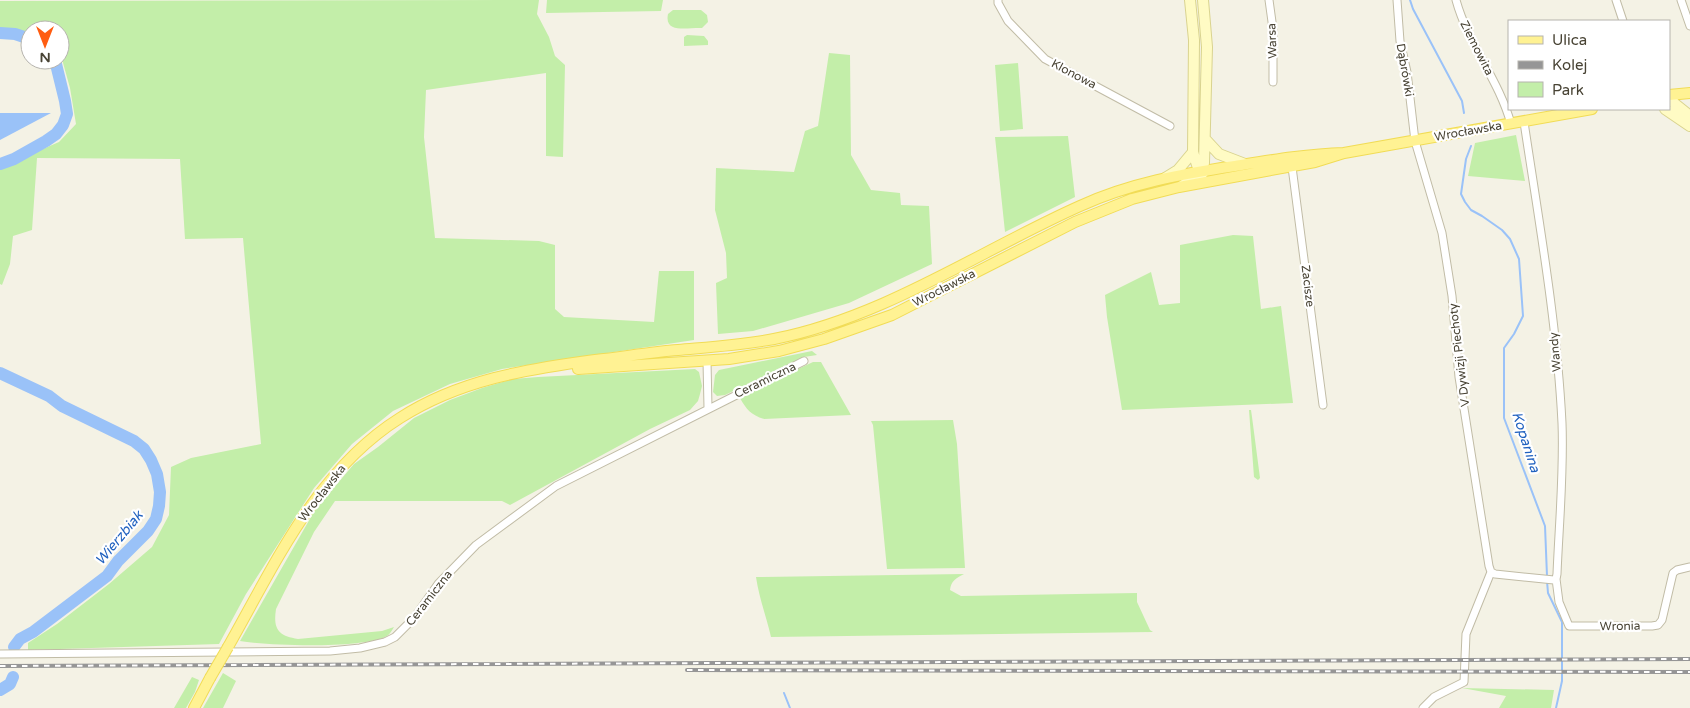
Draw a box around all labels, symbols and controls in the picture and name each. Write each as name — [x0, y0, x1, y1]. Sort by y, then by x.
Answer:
street label: Ziemowita — [1457, 18, 1497, 78]
north arrow — [20, 20, 70, 70]
legend — [1508, 20, 1670, 110]
street label: Warsa — [1264, 23, 1280, 59]
text: Ulica — [1552, 31, 1587, 49]
street label: Dąbrówki — [1393, 42, 1417, 98]
text: N — [39, 49, 51, 66]
street label: Klonowa — [1049, 56, 1099, 92]
text: Kolej — [1552, 56, 1587, 74]
text: Park — [1552, 81, 1584, 99]
street label: Wrocławska — [1433, 118, 1503, 144]
street label: Zacisze — [1298, 264, 1318, 308]
street label: Wrocławska — [910, 266, 978, 310]
street label: V Dywizji Piechoty — [1446, 302, 1472, 408]
street label: Wandy — [1546, 331, 1564, 372]
street label: Ceramiczna — [732, 359, 798, 401]
water label: Kopanina — [1508, 409, 1544, 476]
street label: Wrocławska — [295, 462, 349, 524]
water label: Wierzbiak — [91, 506, 147, 569]
street label: Ceramiczna — [403, 567, 455, 629]
street label: Wronia — [1599, 619, 1641, 633]

